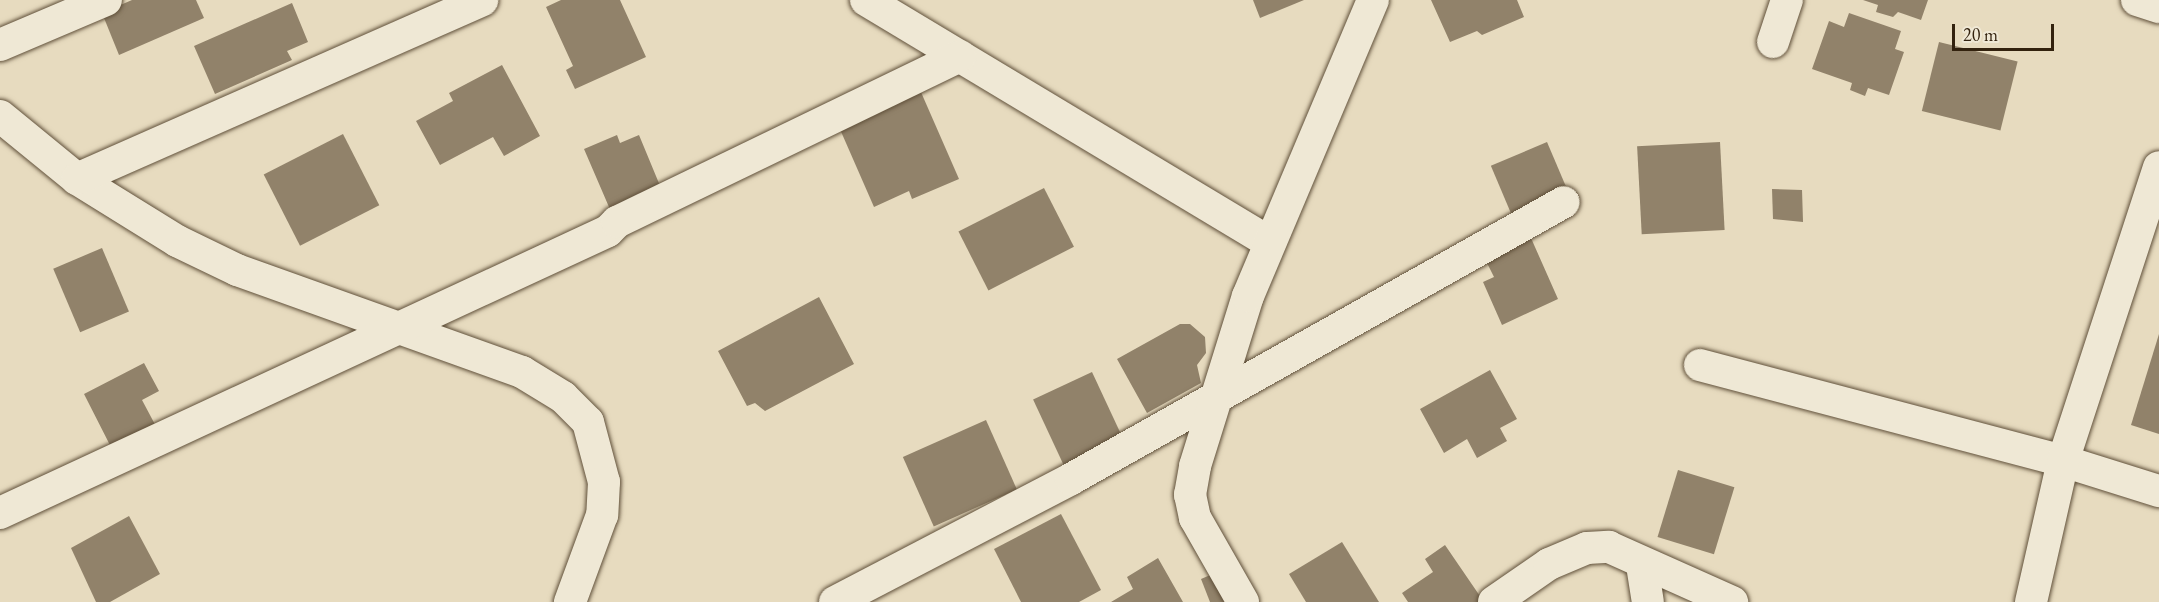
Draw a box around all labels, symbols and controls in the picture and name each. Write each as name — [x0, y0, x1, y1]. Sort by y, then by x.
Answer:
scale bar — [1955, 12, 2057, 50]
text: 20 m — [1963, 23, 1998, 46]

